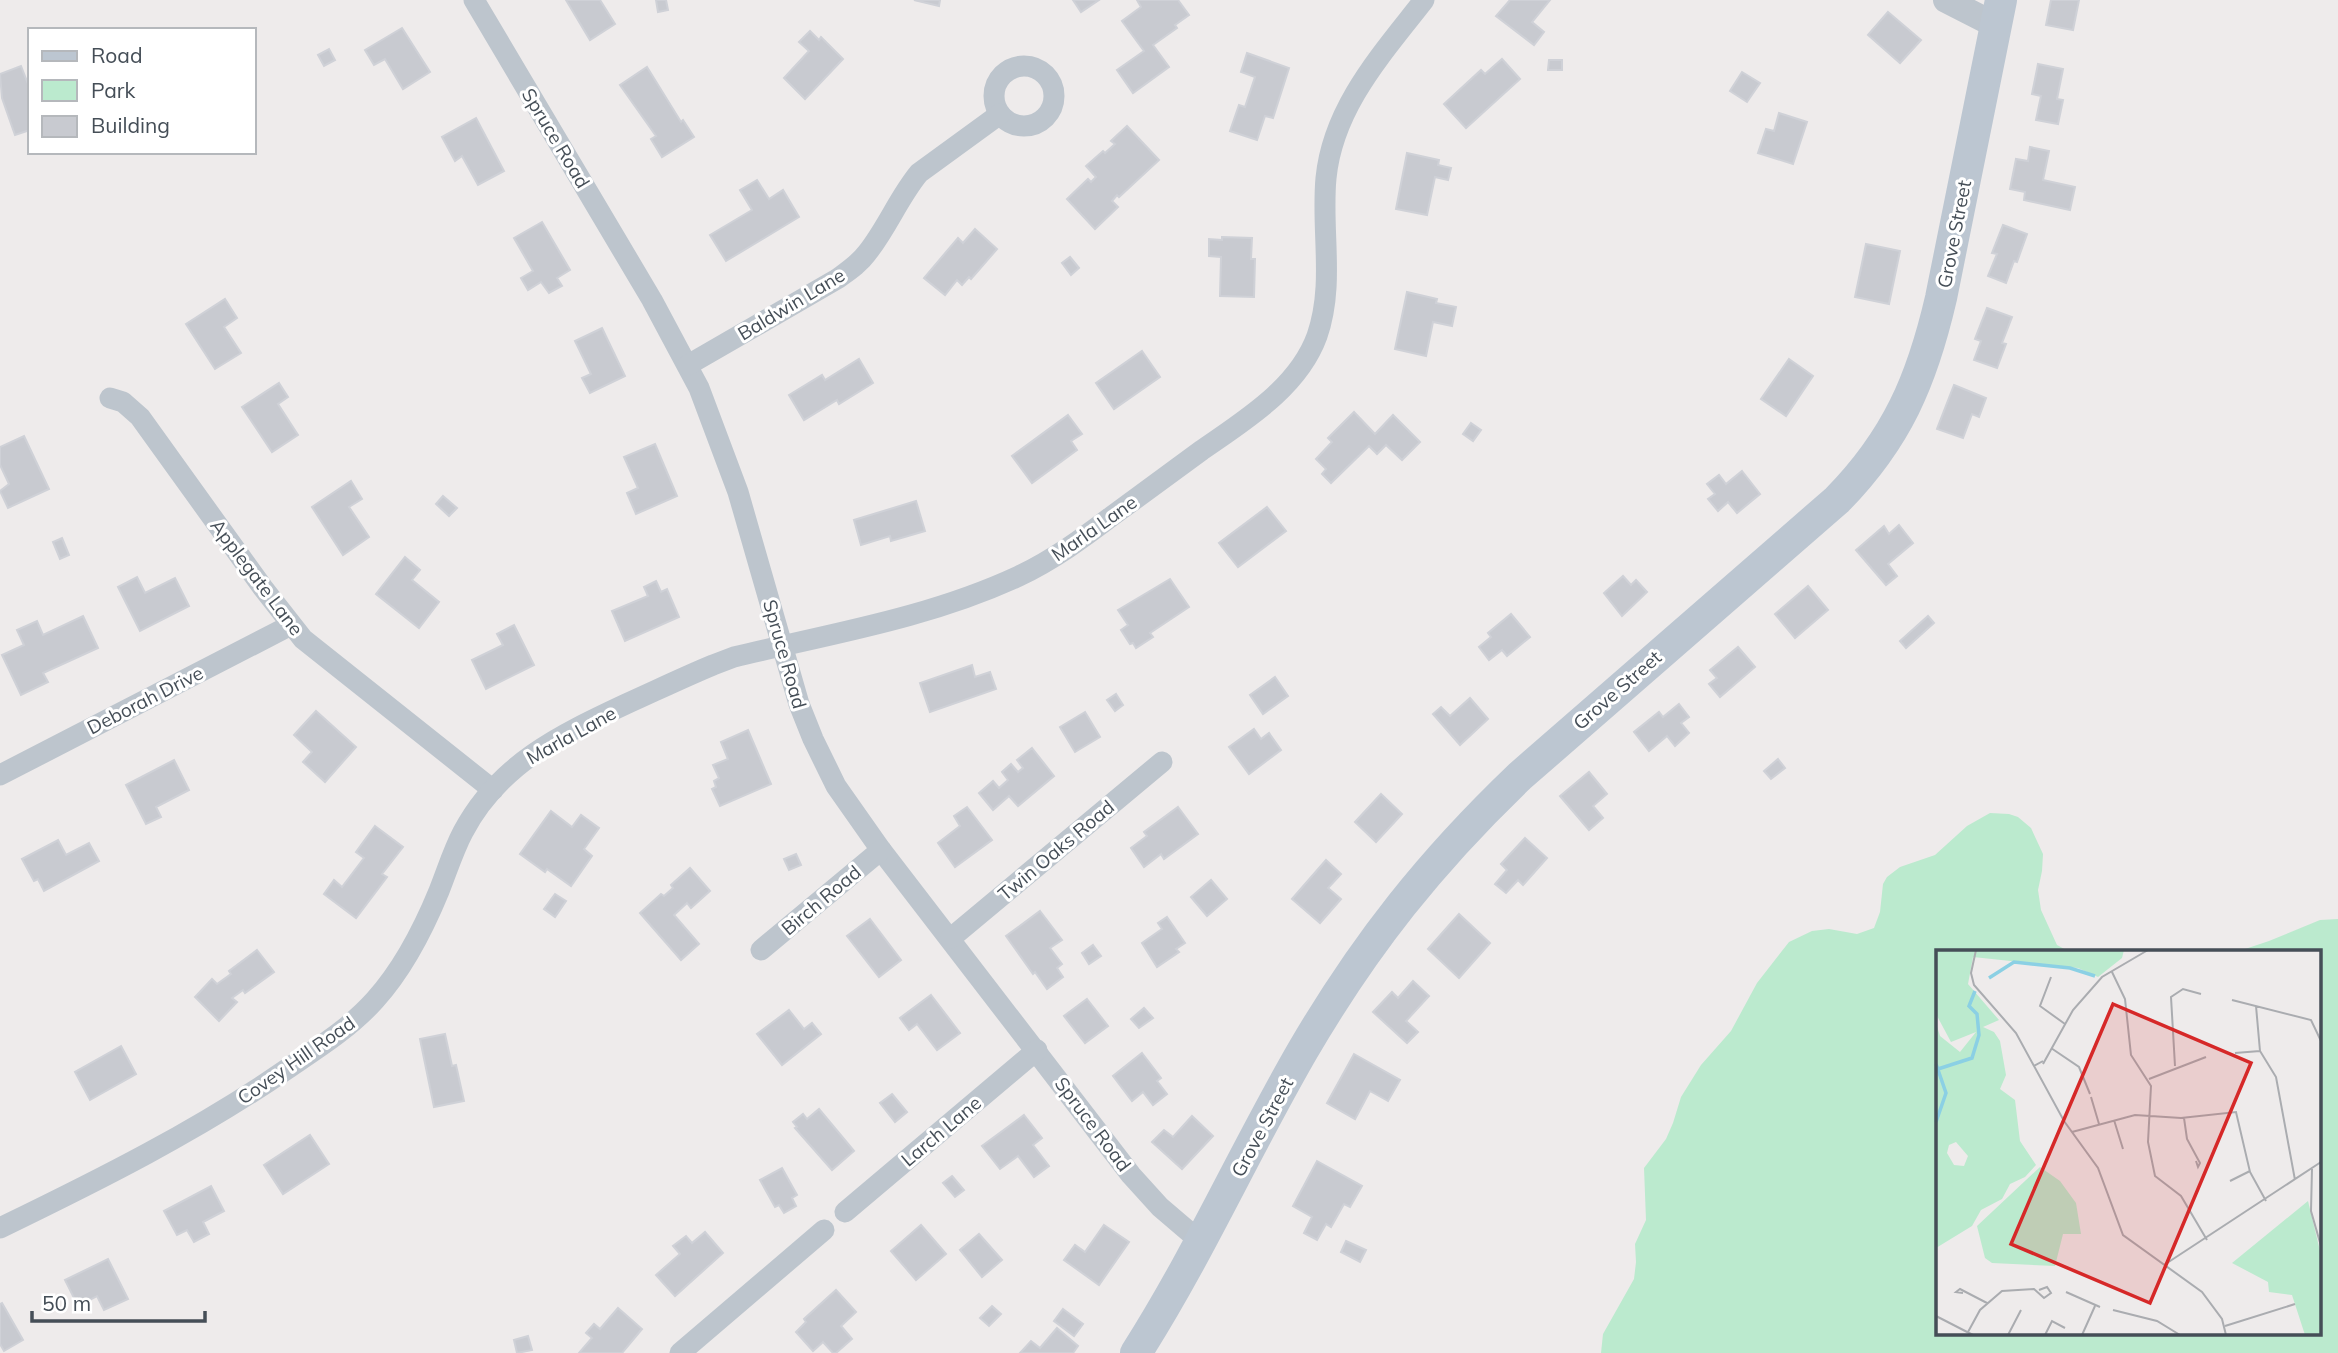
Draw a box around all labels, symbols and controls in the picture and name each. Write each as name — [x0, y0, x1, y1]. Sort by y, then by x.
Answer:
legend — [28, 28, 256, 154]
text: Road — [91, 42, 142, 68]
text: Park — [91, 77, 135, 103]
street label: Spruce Road — [517, 84, 595, 192]
text: Building — [91, 112, 170, 138]
street label: Grove Street — [1932, 178, 1976, 290]
street label: Baldwin Lane — [733, 263, 849, 345]
street label: Marla Lane — [1047, 490, 1141, 566]
street label: Applegate Lane — [205, 514, 309, 640]
street label: Spruce Road — [758, 597, 812, 711]
street label: Grove Street — [1568, 645, 1666, 735]
street label: Deborah Drive — [83, 660, 207, 740]
street label: Marla Lane — [522, 701, 620, 769]
street label: Twin Oaks Road — [993, 795, 1119, 905]
street label: Birch Road — [776, 860, 866, 940]
inset map — [1936, 950, 2320, 1336]
street label: Covey Hill Road — [233, 1011, 359, 1109]
street label: Spruce Road — [1050, 1072, 1136, 1176]
street label: Grove Street — [1226, 1073, 1298, 1181]
street label: Larch Lane — [896, 1091, 986, 1171]
scale bar — [32, 1280, 205, 1324]
text: 50 m — [42, 1290, 91, 1316]

